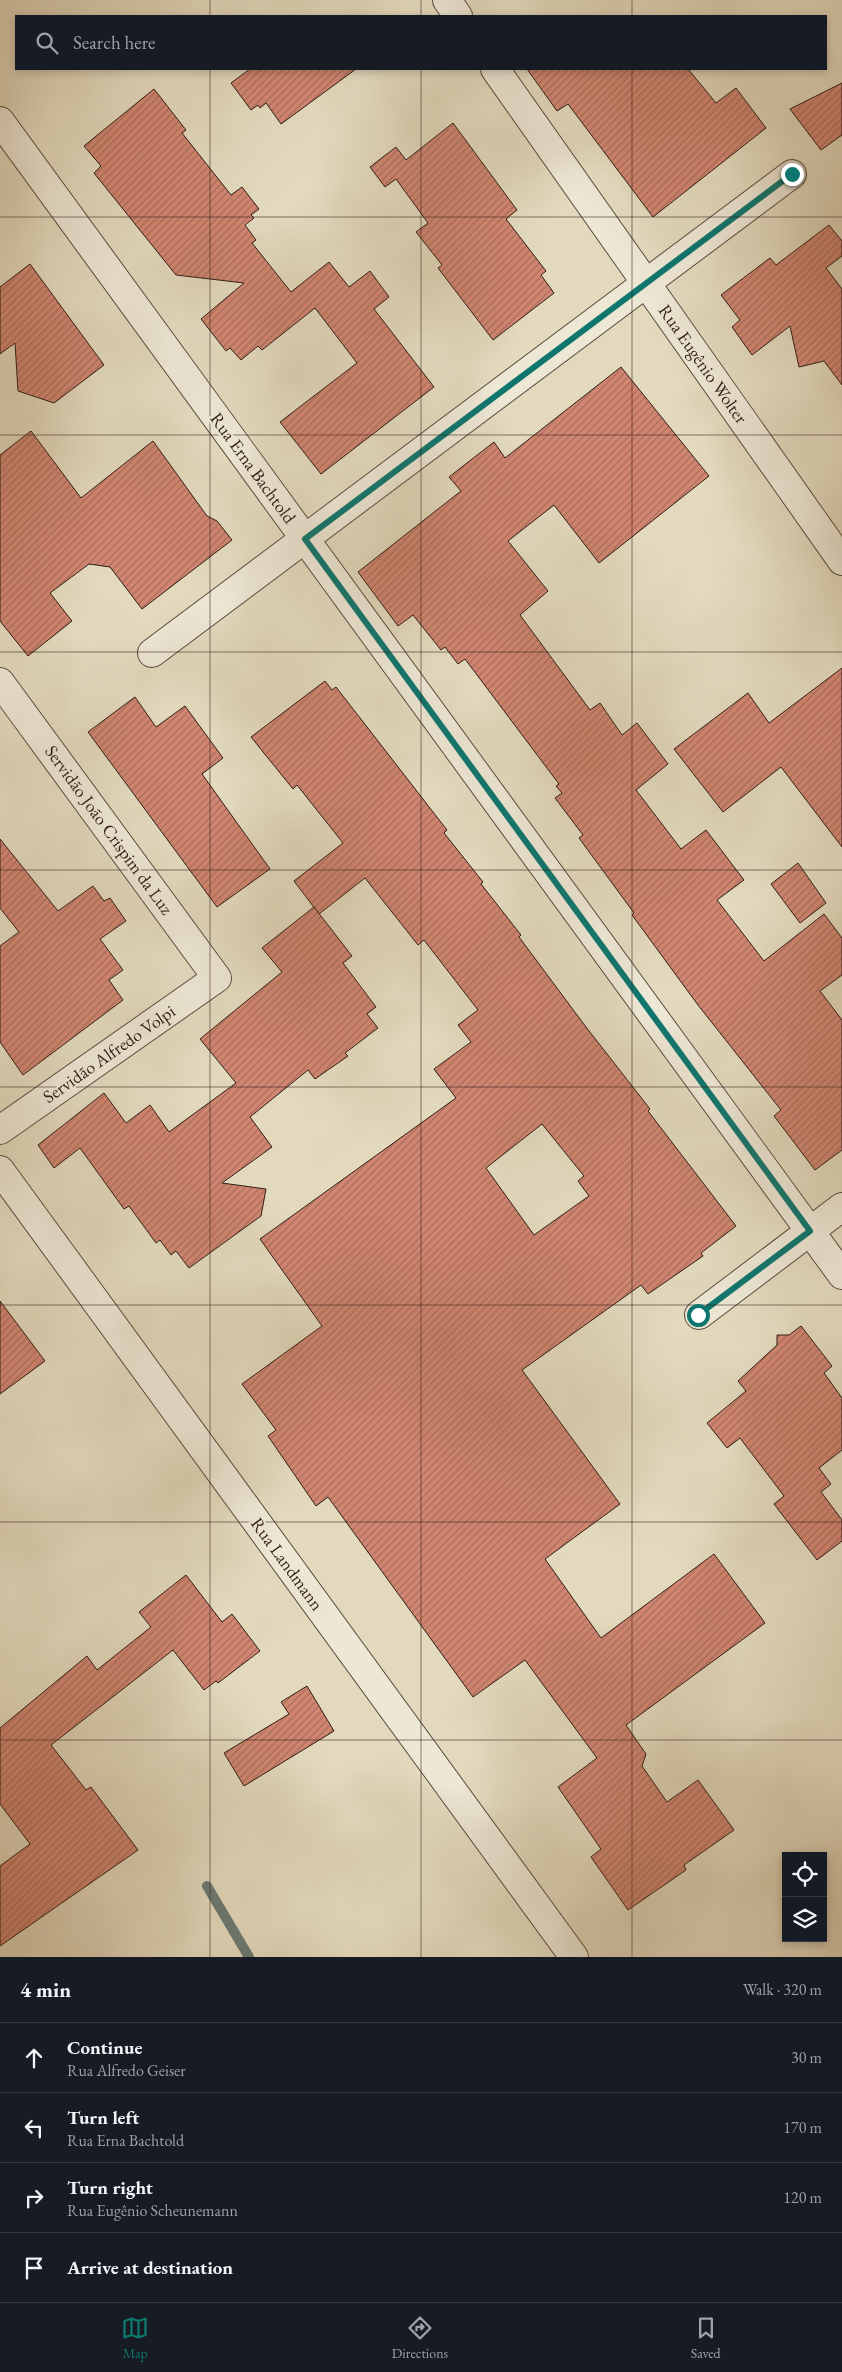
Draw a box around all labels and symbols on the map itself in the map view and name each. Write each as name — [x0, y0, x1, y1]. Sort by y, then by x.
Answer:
route end — [781, 163, 804, 186]
street label: Rua Eugênio Wolter — [654, 300, 753, 428]
street label: Rua Erna Bachtold — [205, 408, 302, 528]
street label: Servidão João Crispim da Luz — [40, 740, 179, 919]
street label: Servidão Alfredo Volpi — [38, 999, 180, 1108]
route start — [687, 1304, 710, 1327]
street label: Rua Landmann — [246, 1513, 329, 1615]

